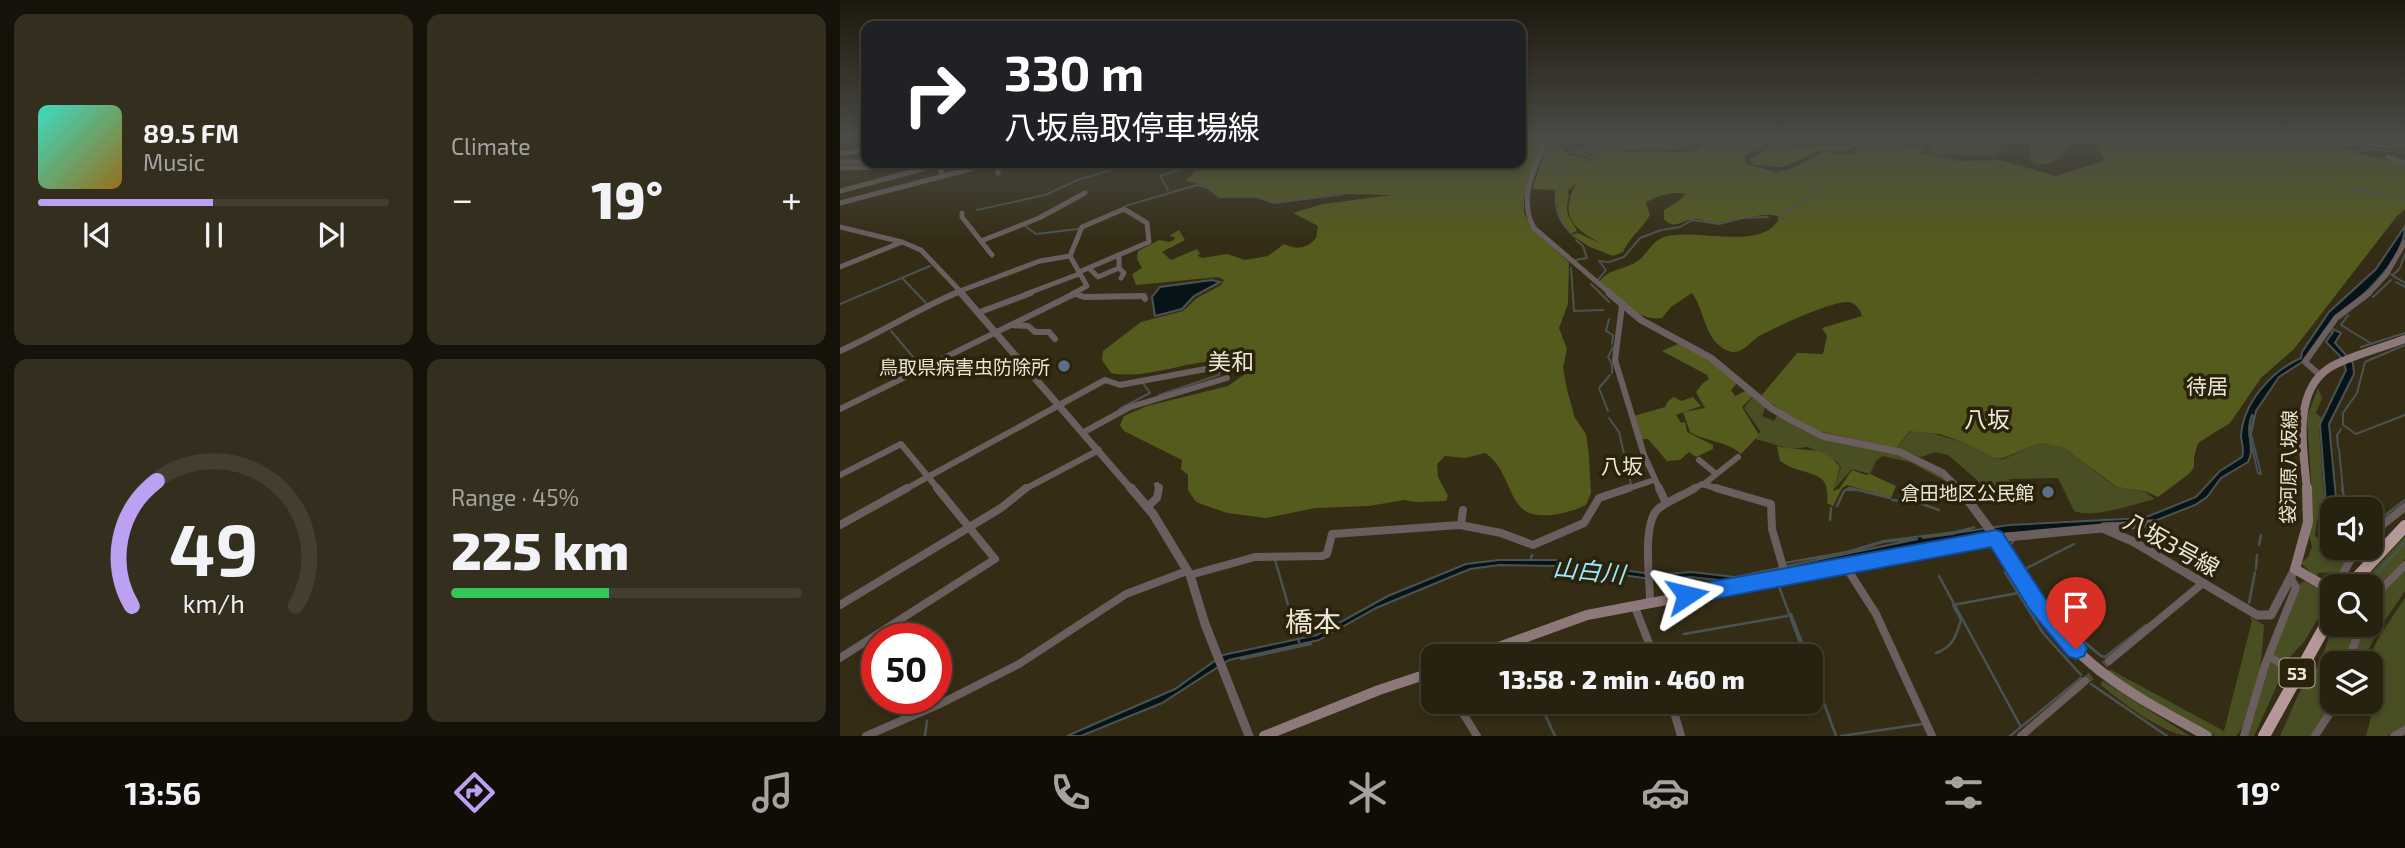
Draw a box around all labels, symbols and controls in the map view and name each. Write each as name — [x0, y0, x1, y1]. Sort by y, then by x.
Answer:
text: 330 m — [1004, 42, 1144, 101]
icon: right — [889, 49, 980, 140]
text: 八坂鳥取停車場線 — [1004, 107, 1260, 145]
text: 89.5 FM — [143, 117, 239, 148]
text: Climate — [451, 132, 531, 160]
text: Music — [143, 148, 205, 176]
text: 19° — [591, 167, 663, 229]
text: − — [451, 175, 473, 221]
text: + — [781, 175, 802, 221]
icon: previous — [78, 216, 116, 254]
icon: pause — [195, 216, 233, 254]
icon: next — [312, 216, 350, 254]
district label: 美和 — [1208, 347, 1254, 375]
place label: 鳥取県病害虫防除所 — [879, 355, 1050, 378]
marker: 鳥取県病害虫防除所 — [1056, 358, 1072, 374]
district label: 待居 — [2186, 373, 2228, 398]
district label: 八坂 — [1964, 405, 2010, 433]
street label: 袋河原八坂線 — [2276, 410, 2300, 524]
district label: 八坂 — [1601, 453, 1643, 478]
place label: 倉田地区公民館 — [1901, 481, 2034, 504]
text: Range · 45% — [451, 483, 579, 511]
marker: 倉田地区公民館 — [2040, 484, 2056, 500]
map controls — [2320, 497, 2383, 714]
button: sound — [2320, 497, 2383, 560]
text: 49 — [169, 504, 258, 592]
street label: 八坂3号線 — [2119, 506, 2225, 582]
text: 225 km — [451, 518, 629, 580]
water label: 山白川 — [1552, 552, 1629, 588]
position arrow — [1650, 558, 1724, 632]
button: search — [2320, 574, 2383, 637]
pin — [2046, 577, 2106, 649]
text: km/h — [182, 588, 245, 618]
icon: arrive — [2057, 588, 2095, 626]
district label: 橋本 — [1285, 604, 1341, 638]
speed limit sign: 50 — [861, 623, 952, 714]
button: layers — [2320, 651, 2383, 714]
road number: 53 — [2280, 658, 2314, 688]
text: 13:58 · 2 min · 460 m — [1499, 663, 1745, 694]
icon: directions — [450, 768, 499, 817]
icon: music — [748, 768, 797, 817]
icon: phone — [1046, 768, 1095, 817]
icon: climate — [1343, 768, 1392, 817]
icon: car — [1641, 768, 1690, 817]
icon: filters — [1939, 768, 1988, 817]
text: 13:56 — [124, 773, 201, 811]
text: 19° — [2237, 773, 2281, 811]

